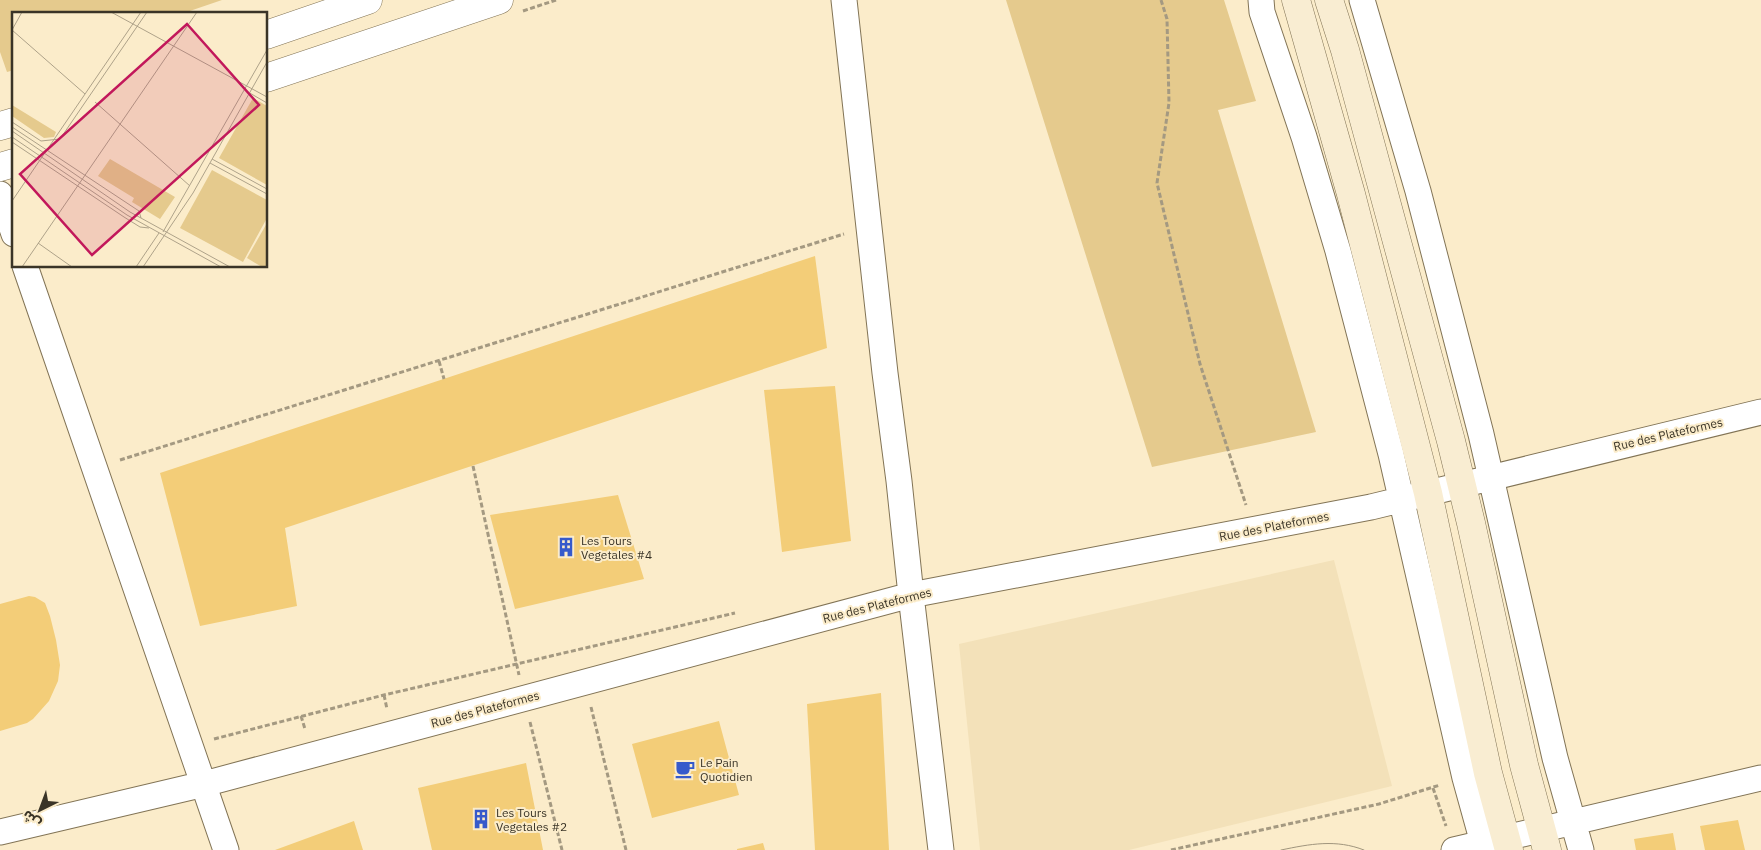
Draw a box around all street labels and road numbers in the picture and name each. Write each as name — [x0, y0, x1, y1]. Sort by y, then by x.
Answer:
street label: Rue des Plateformes — [1612, 414, 1724, 454]
street label: Rue des Plateformes — [1218, 508, 1330, 544]
street label: Rue des Plateformes — [821, 584, 933, 626]
street label: Rue des Plateformes — [429, 687, 541, 731]

